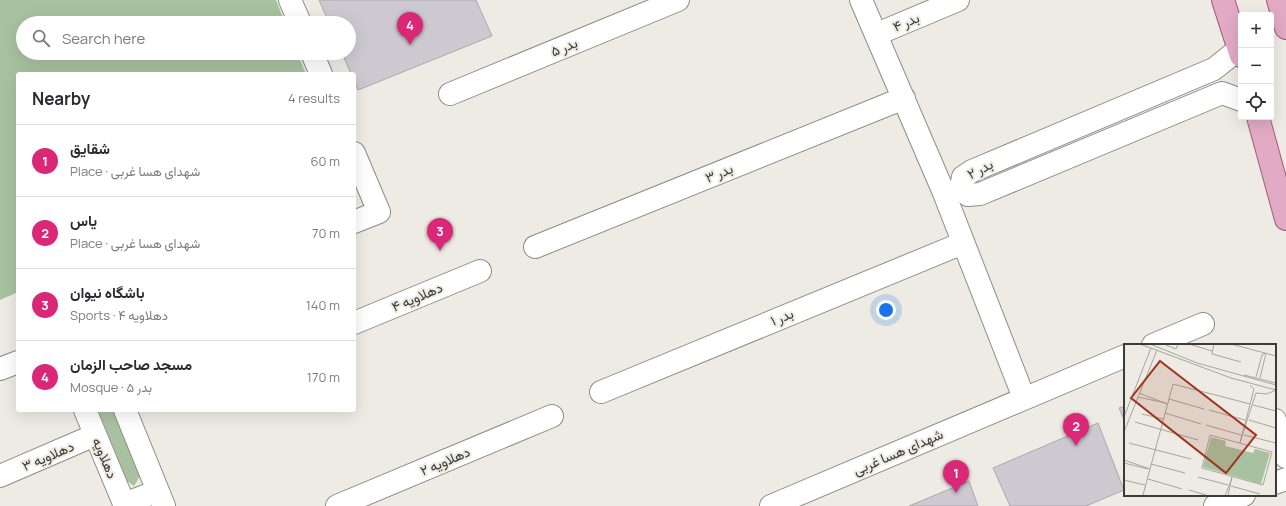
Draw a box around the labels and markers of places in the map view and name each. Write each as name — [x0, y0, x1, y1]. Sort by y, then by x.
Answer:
pin: 4 — [397, 12, 423, 45]
pin: 3 — [427, 218, 453, 251]
pin: 2 — [1063, 413, 1089, 446]
pin: 1 — [943, 460, 969, 493]

